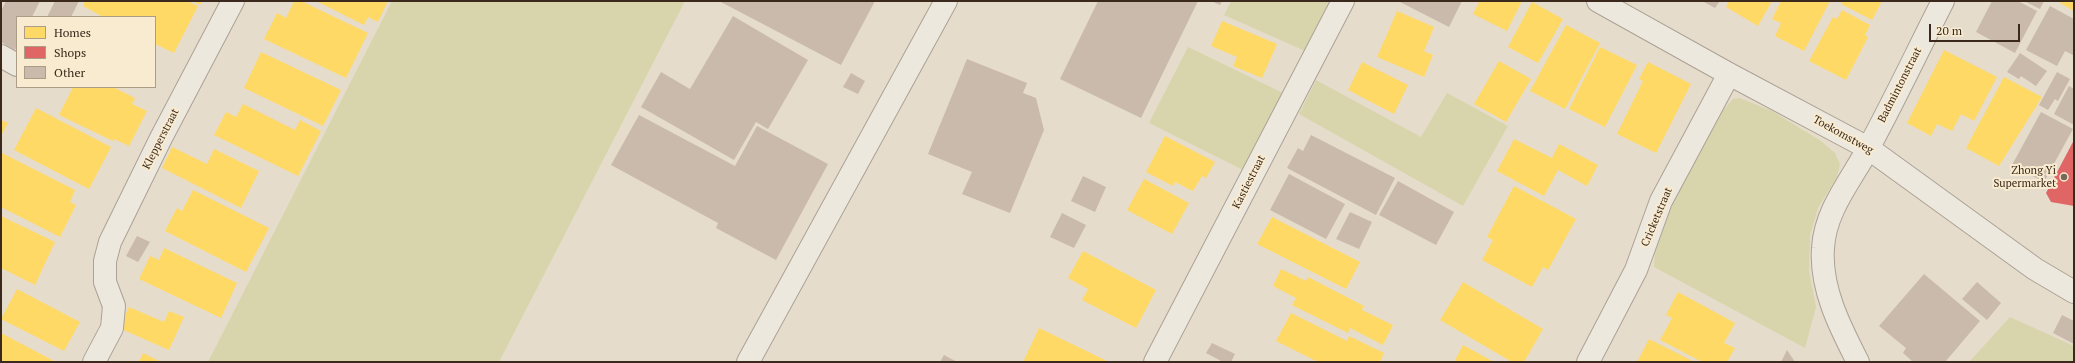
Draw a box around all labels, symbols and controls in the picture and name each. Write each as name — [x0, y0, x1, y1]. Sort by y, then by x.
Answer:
legend — [16, 16, 156, 88]
scale bar — [1931, 16, 2022, 42]
text: 20 m — [1936, 23, 1962, 38]
text: Homes — [54, 25, 91, 40]
text: Shops — [54, 45, 86, 60]
street label: Badmintonstraat — [1875, 45, 1925, 125]
text: Other — [54, 65, 85, 80]
street label: Klepperstraat — [140, 106, 182, 172]
street label: Toekomstweg — [1811, 113, 1875, 157]
street label: Kastiestraat — [1230, 153, 1268, 211]
place label: Zhong Yi Supermarket — [1993, 164, 2056, 190]
marker: Zhong Yi Supermarket — [2059, 172, 2069, 182]
street label: Cricketstraat — [1639, 185, 1675, 249]

